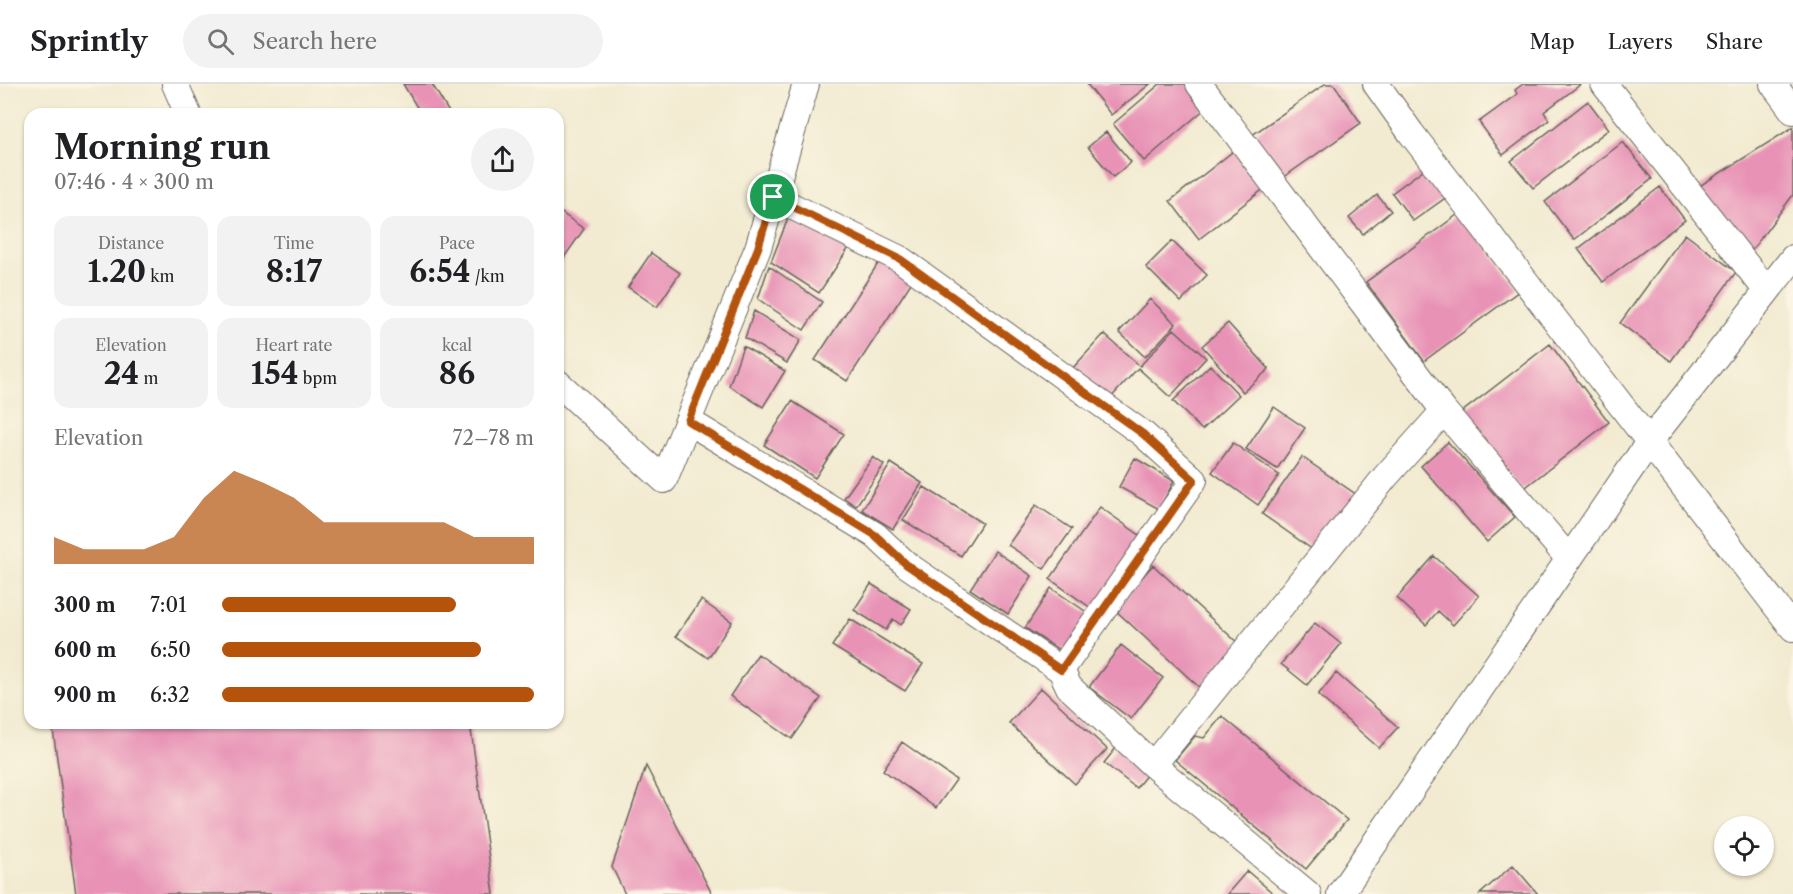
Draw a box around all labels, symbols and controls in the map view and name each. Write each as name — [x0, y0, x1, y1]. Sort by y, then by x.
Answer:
search box — [183, 14, 603, 68]
text: Sprintly — [30, 24, 147, 58]
icon: search — [204, 25, 237, 58]
text: Search here — [252, 28, 377, 55]
text: Map — [1530, 29, 1575, 54]
text: Layers — [1608, 29, 1673, 54]
text: Share — [1706, 29, 1763, 54]
text: Morning run — [54, 127, 270, 168]
button: share — [471, 128, 534, 191]
text: 07:46 · 4 × 300 m — [54, 170, 214, 194]
pin — [747, 171, 798, 222]
icon: arrive — [756, 180, 789, 213]
text: Distance — [98, 233, 164, 253]
text: Time — [274, 233, 314, 253]
text: Pace — [439, 233, 475, 253]
text: 1.20 — [87, 253, 146, 290]
text: 8:17 — [266, 253, 322, 290]
text: 6:54 — [409, 253, 470, 290]
text: km — [146, 266, 175, 286]
text: /km — [470, 266, 505, 286]
text: Elevation — [95, 335, 167, 355]
text: Heart rate — [255, 335, 333, 355]
text: kcal — [442, 335, 472, 355]
text: 24 — [104, 355, 139, 392]
text: 154 — [251, 355, 299, 392]
text: 86 — [439, 355, 475, 392]
text: m — [139, 368, 158, 388]
text: bpm — [299, 368, 337, 388]
text: Elevation — [54, 426, 143, 450]
text: 72–78 m — [453, 426, 534, 450]
text: 300 m — [54, 593, 116, 617]
text: 7:01 — [150, 593, 187, 617]
text: 600 m — [54, 638, 116, 662]
text: 6:50 — [150, 638, 191, 662]
text: 900 m — [54, 683, 116, 707]
text: 6:32 — [150, 683, 190, 707]
map controls — [1714, 816, 1774, 876]
button: locate — [1714, 816, 1774, 876]

